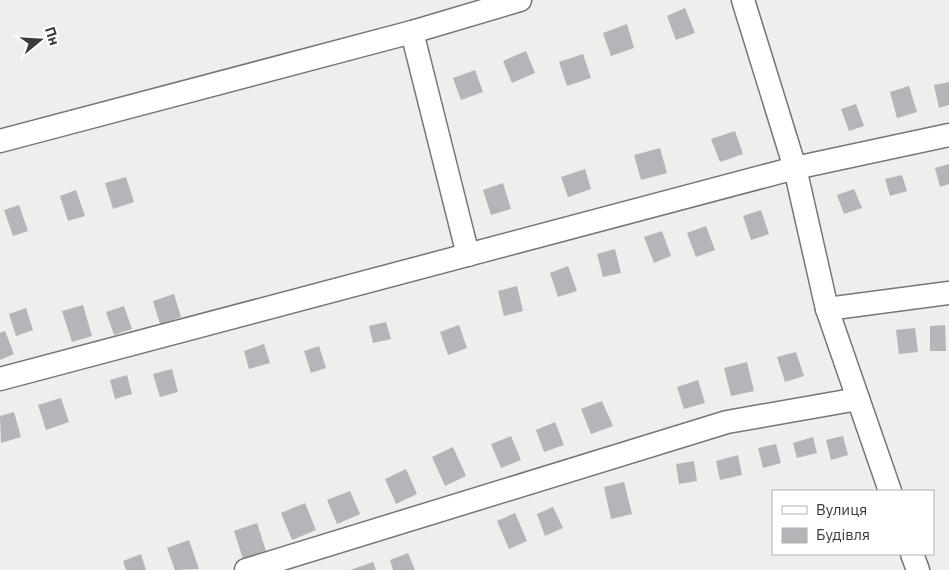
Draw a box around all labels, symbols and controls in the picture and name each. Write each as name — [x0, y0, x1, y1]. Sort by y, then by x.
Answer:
north arrow — [15, 15, 65, 65]
text: Пн — [41, 24, 64, 48]
legend — [772, 490, 934, 555]
text: Вулиця — [816, 500, 867, 519]
text: Будівля — [816, 525, 870, 544]

